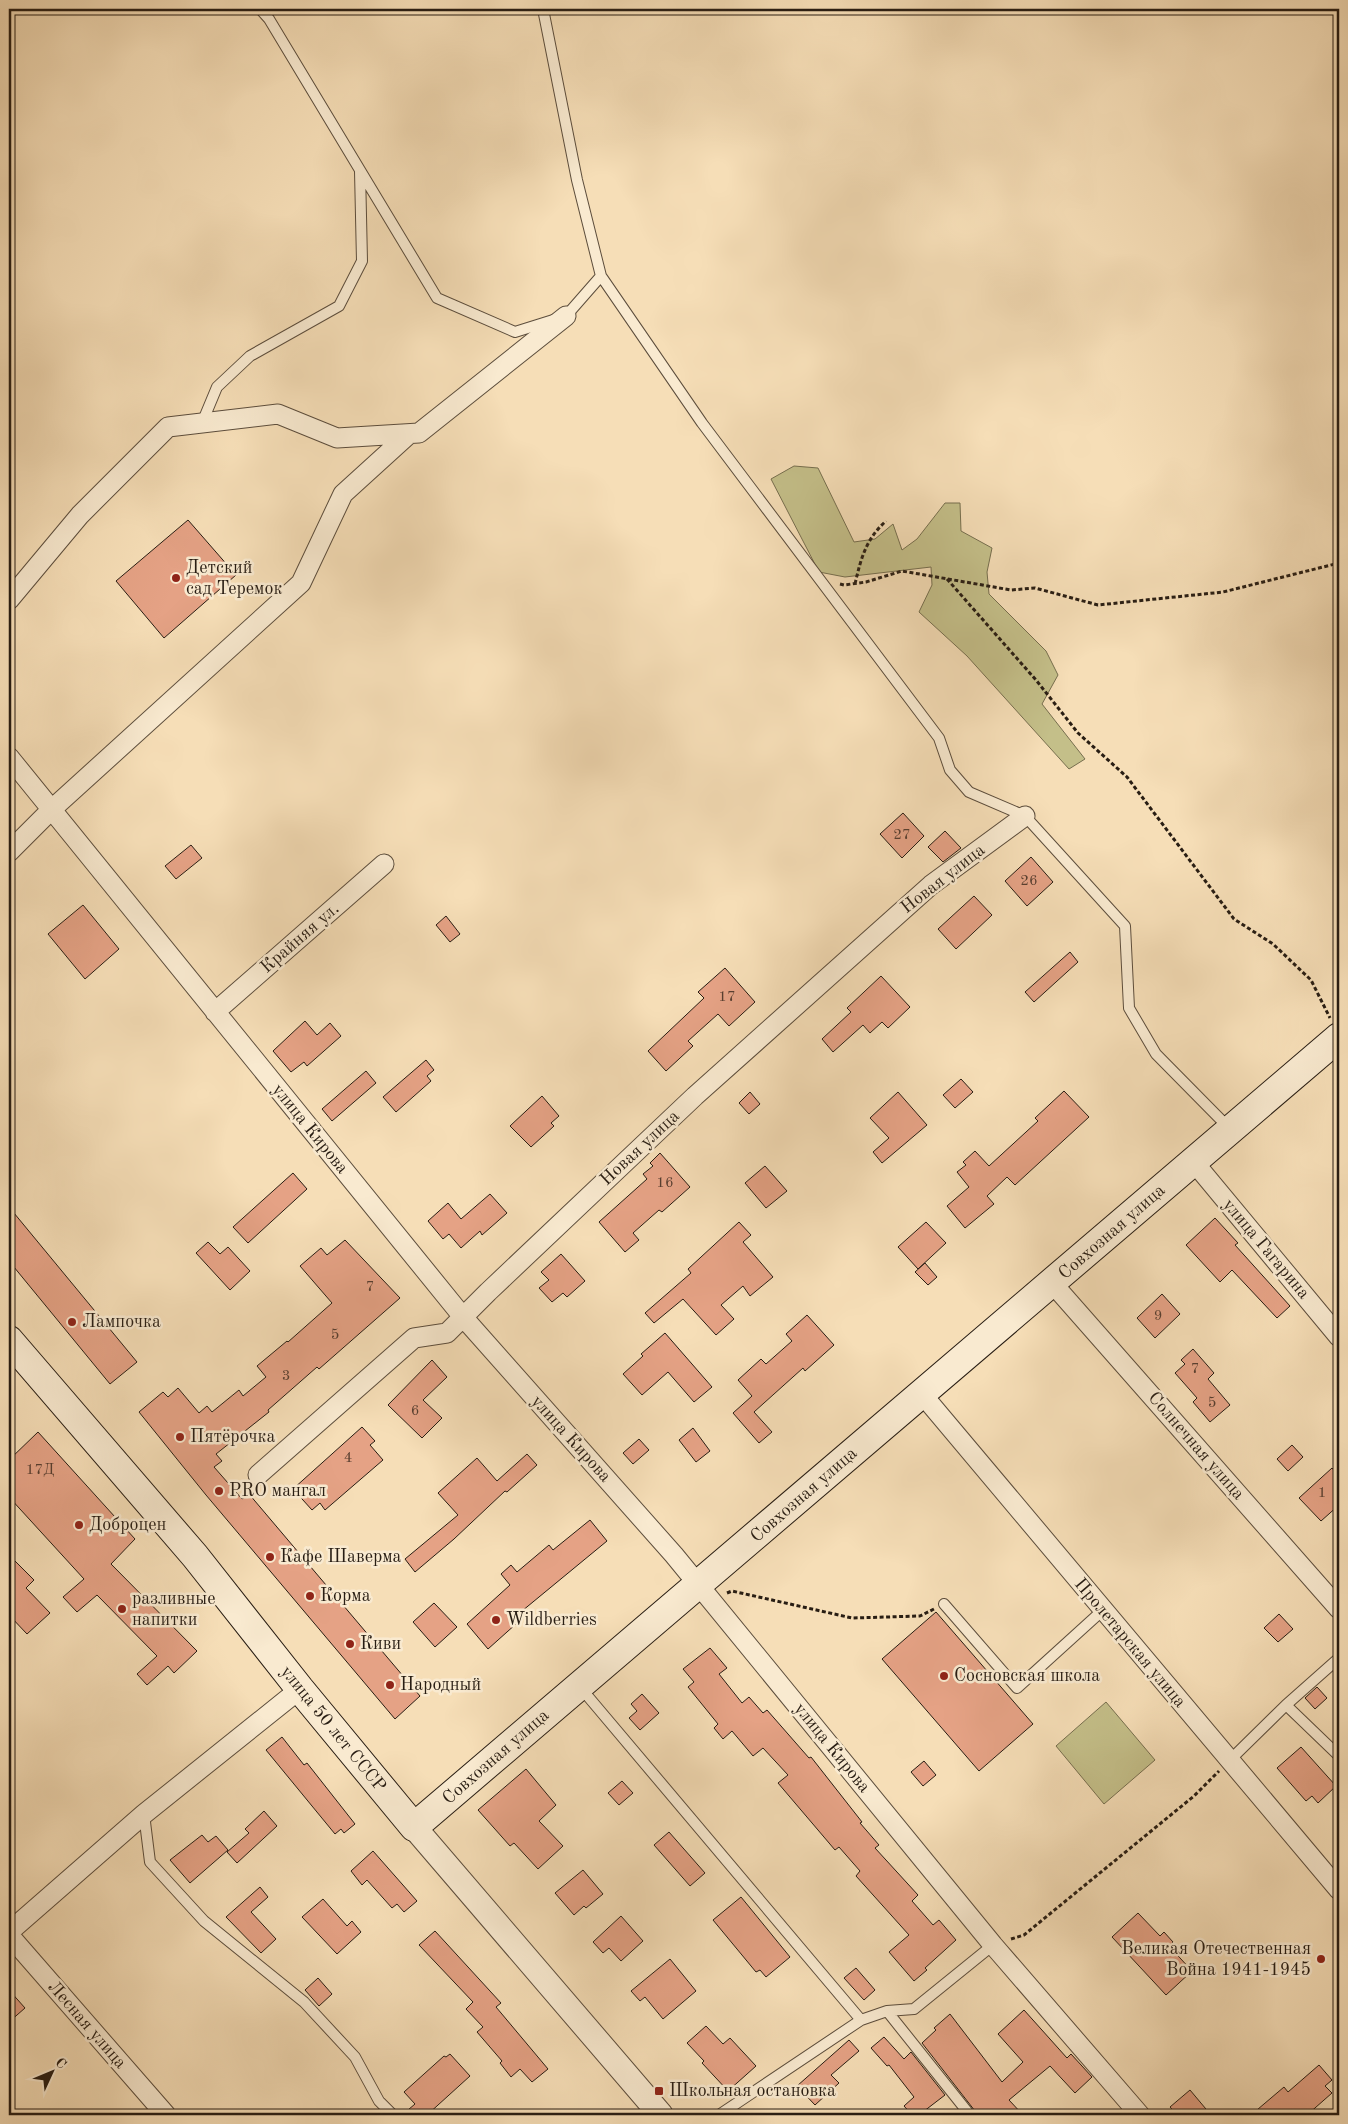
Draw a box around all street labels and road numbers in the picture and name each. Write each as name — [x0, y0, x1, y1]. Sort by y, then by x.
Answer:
street label: Новая улица — [898, 841, 988, 917]
street label: Крайняя ул. — [257, 899, 343, 977]
street label: улица Кирова — [269, 1081, 352, 1177]
street label: Новая улица — [597, 1107, 683, 1189]
street label: Совхозная улица — [1055, 1181, 1169, 1283]
street label: улица Гагарина — [1219, 1195, 1313, 1303]
street label: Солнечная улица — [1144, 1389, 1248, 1503]
street label: улица Кирова — [528, 1392, 614, 1486]
street label: Совхозная улица — [747, 1444, 861, 1546]
street label: Пролетарская улица — [1071, 1575, 1189, 1711]
street label: улица 50 лет СССР — [277, 1663, 389, 1795]
street label: улица Кирова — [791, 1700, 874, 1796]
street label: Совхозная улица — [439, 1706, 553, 1808]
street label: Лесная улица — [44, 1978, 130, 2072]

